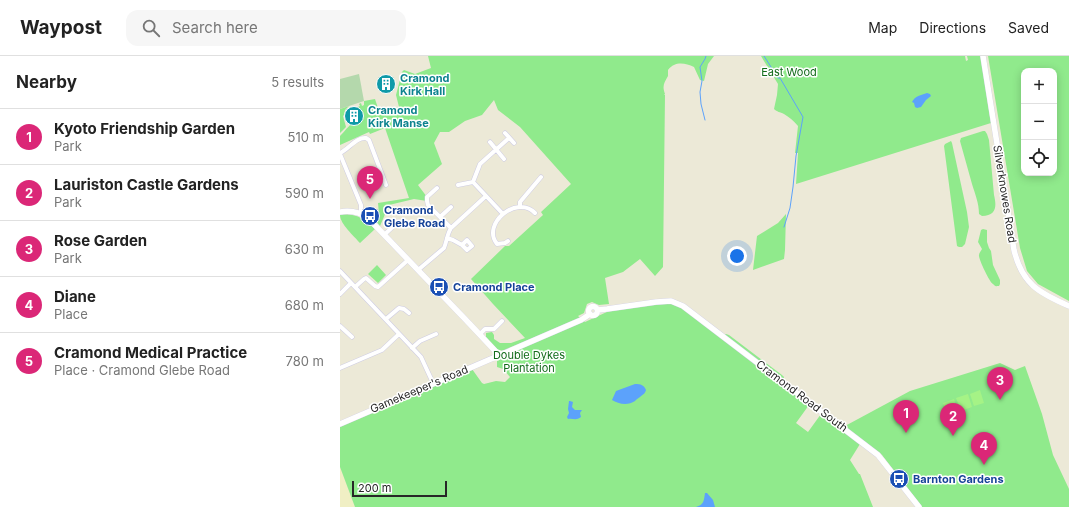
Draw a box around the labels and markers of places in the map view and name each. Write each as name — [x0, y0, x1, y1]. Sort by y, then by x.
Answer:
place label: Cramond Kirk Hall — [400, 71, 449, 98]
building icon: Cramond Kirk Hall — [375, 73, 397, 95]
place label: Cramond Kirk Manse — [368, 103, 429, 130]
building icon: Cramond Kirk Manse — [343, 105, 365, 127]
pin: 5 — [357, 166, 383, 199]
place label: Cramond Glebe Road — [384, 203, 445, 230]
bus stop icon: Cramond Glebe Road — [359, 205, 381, 227]
bus stop icon: Cramond Place — [428, 276, 450, 298]
place label: Cramond Place — [453, 280, 535, 294]
pin: 3 — [987, 367, 1013, 400]
pin: 1 — [893, 400, 919, 433]
pin: 2 — [940, 403, 966, 436]
pin: 4 — [971, 432, 997, 465]
bus stop icon: Barnton Gardens — [888, 468, 910, 490]
place label: Barnton Gardens — [913, 472, 1004, 486]

